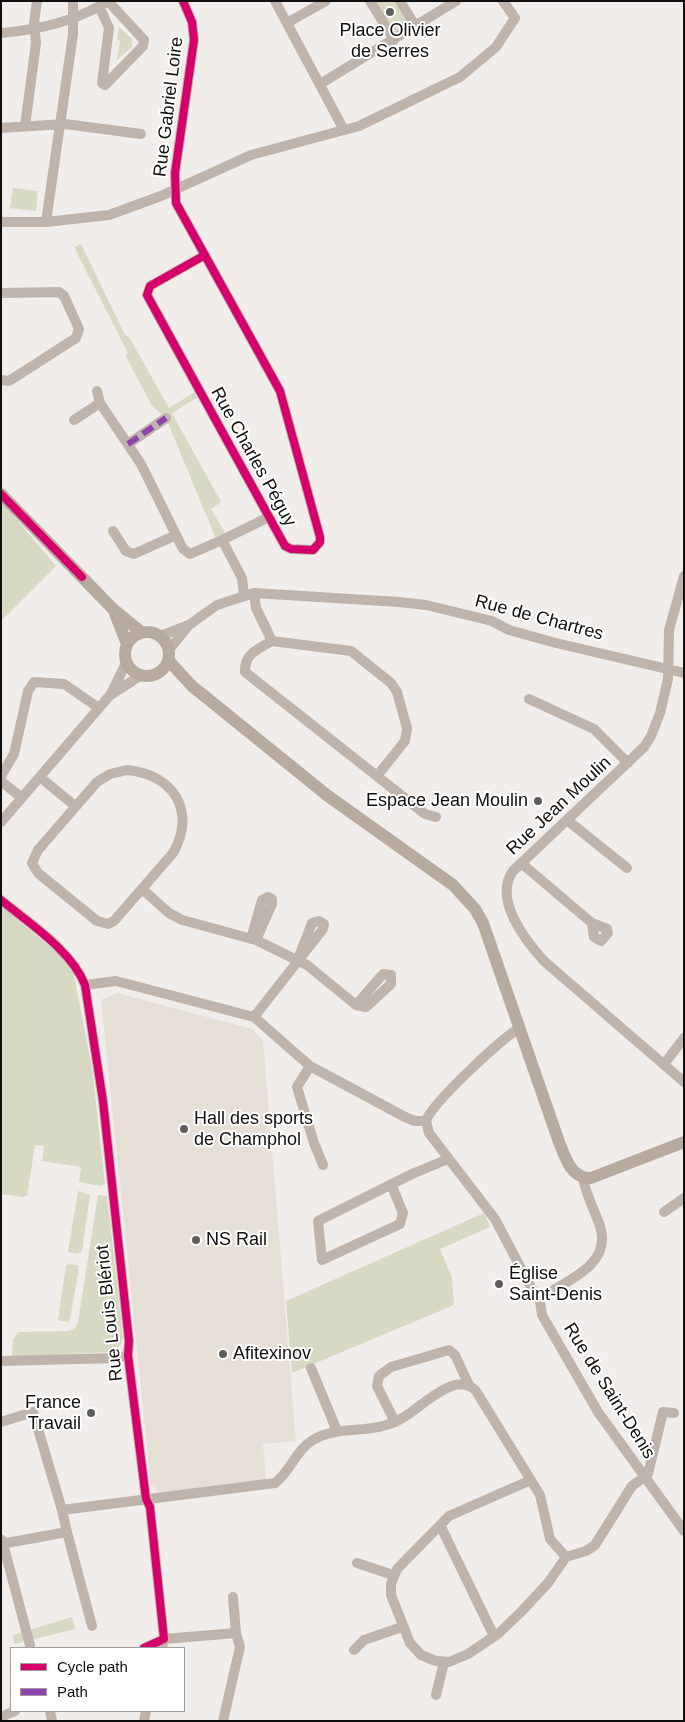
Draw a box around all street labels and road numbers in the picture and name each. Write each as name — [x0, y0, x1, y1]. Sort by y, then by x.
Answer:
street label: Rue Gabriel Loire — [150, 36, 188, 178]
street label: Rue Charles Péguy — [206, 384, 300, 530]
street label: Rue de Chartres — [472, 590, 606, 646]
street label: Rue Jean Moulin — [502, 752, 616, 860]
street label: Rue Louis Blériot — [92, 1244, 128, 1382]
street label: Rue de Saint-Denis — [558, 1319, 660, 1463]

